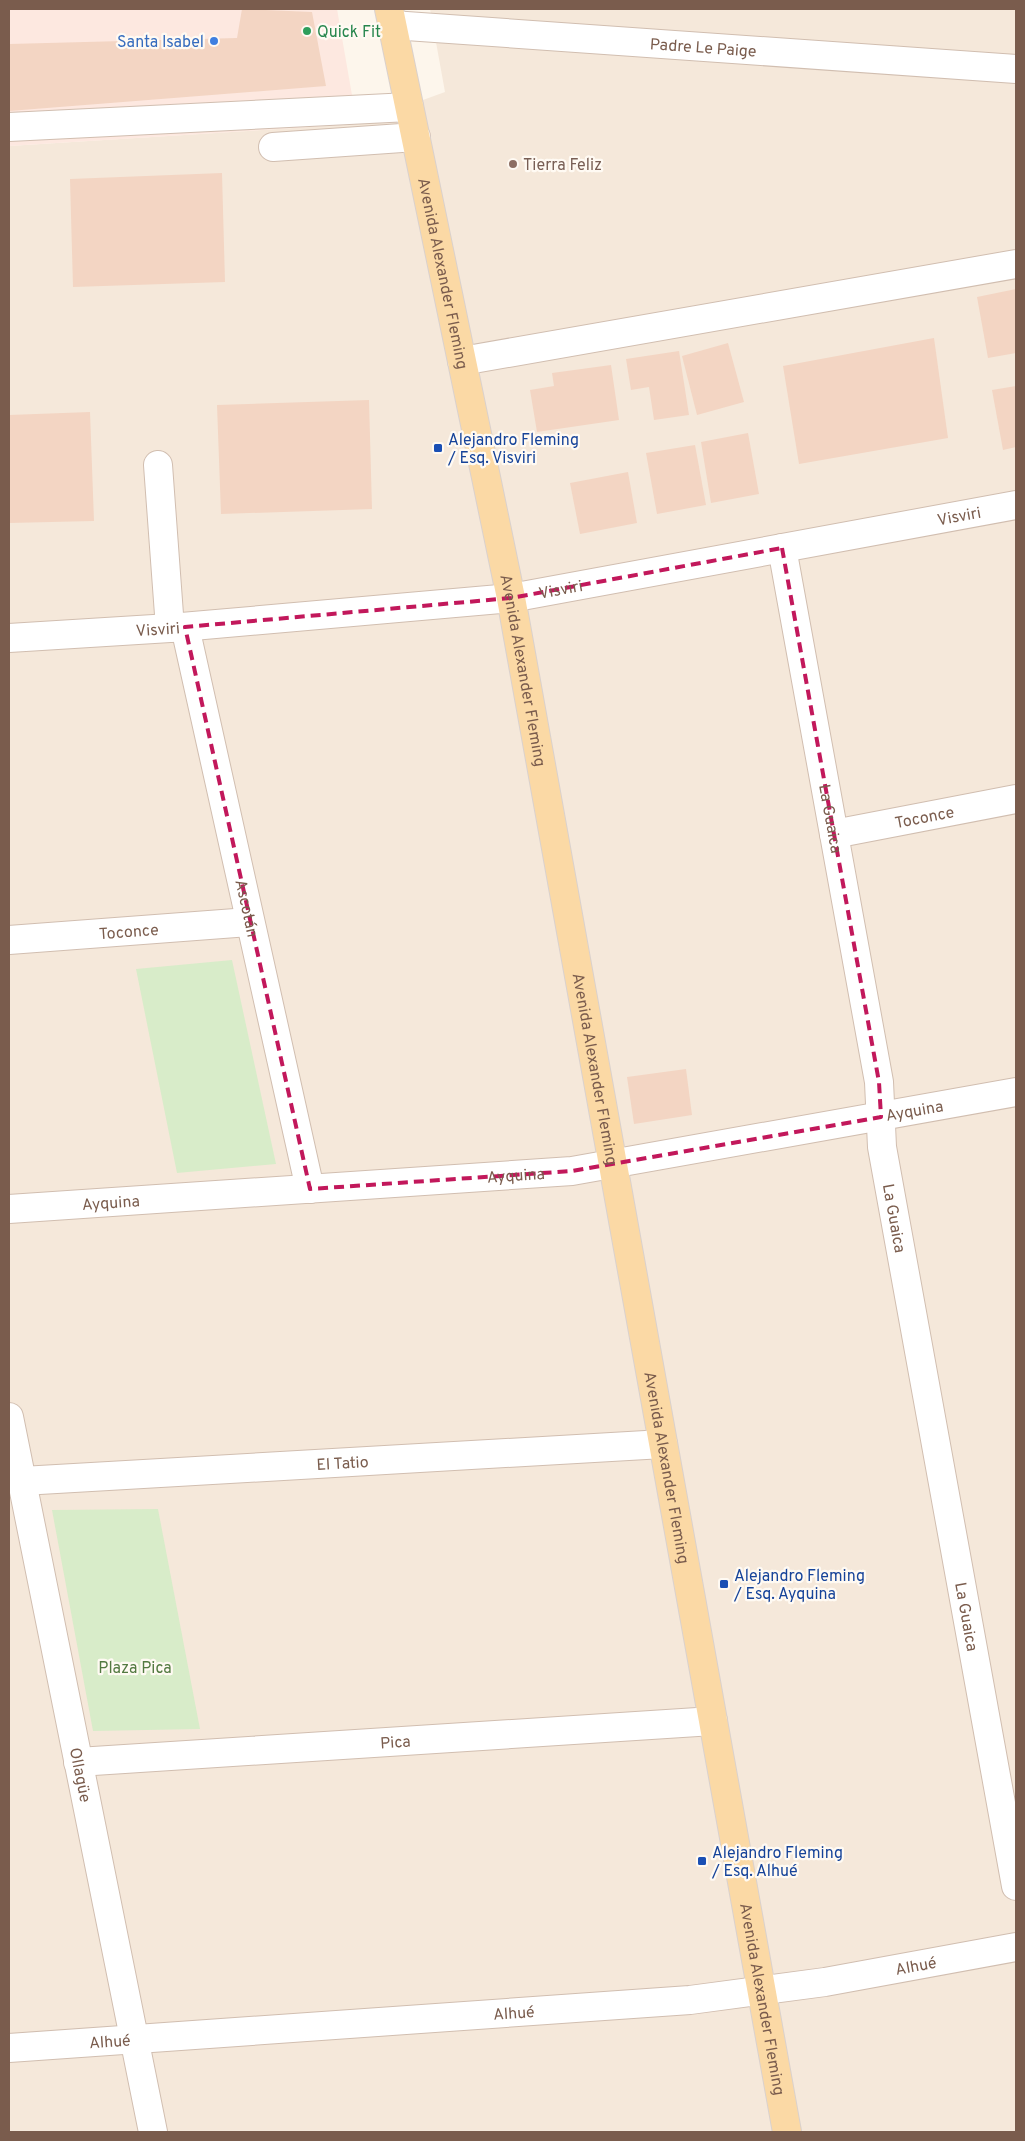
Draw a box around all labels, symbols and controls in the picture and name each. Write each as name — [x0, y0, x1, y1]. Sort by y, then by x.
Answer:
place label: Quick Fit — [317, 23, 381, 43]
marker: Quick Fit — [301, 25, 313, 37]
place label: Santa Isabel — [117, 33, 204, 53]
marker: Santa Isabel — [208, 35, 220, 47]
street label: Padre Le Paige — [649, 35, 757, 63]
place label: Tierra Feliz — [523, 156, 602, 176]
marker: Tierra Feliz — [507, 158, 519, 170]
street label: Avenida Alexander Fleming — [412, 176, 471, 371]
place label: Alejandro Fleming / Esq. Visviri — [447, 431, 579, 469]
marker: Alejandro Fleming / Esq. Visviri — [432, 442, 444, 454]
street label: Visviri — [936, 504, 983, 531]
street label: Avenida Alexander Fleming — [494, 573, 549, 769]
street label: Visviri — [537, 577, 584, 605]
street label: Visviri — [135, 619, 181, 642]
street label: La Guaica — [813, 783, 845, 855]
street label: Toconce — [893, 803, 956, 834]
street label: Ascotán — [229, 878, 262, 939]
street label: Toconce — [98, 921, 160, 945]
street label: Avenida Alexander Fleming — [567, 971, 621, 1167]
street label: Ayquina — [884, 1097, 945, 1127]
street label: Ayquina — [486, 1165, 546, 1189]
street label: La Guaica — [877, 1182, 909, 1255]
street label: Ayquina — [81, 1192, 141, 1216]
street label: Avenida Alexander Fleming — [638, 1370, 693, 1566]
street label: El Tatio — [316, 1453, 369, 1476]
place label: Alejandro Fleming / Esq. Ayquina — [733, 1567, 865, 1605]
marker: Alejandro Fleming / Esq. Ayquina — [718, 1578, 730, 1590]
street label: La Guaica — [949, 1581, 981, 1653]
park label: Plaza Pica — [98, 1659, 172, 1679]
street label: Pica — [380, 1733, 411, 1754]
street label: Ollagüe — [64, 1746, 94, 1804]
place label: Alejandro Fleming / Esq. Alhué — [711, 1844, 843, 1882]
marker: Alejandro Fleming / Esq. Alhué — [696, 1855, 708, 1867]
street label: Avenida Alexander Fleming — [734, 1901, 788, 2097]
street label: Alhué — [894, 1954, 938, 1981]
street label: Alhué — [492, 2003, 535, 2026]
street label: Alhué — [88, 2031, 131, 2054]

